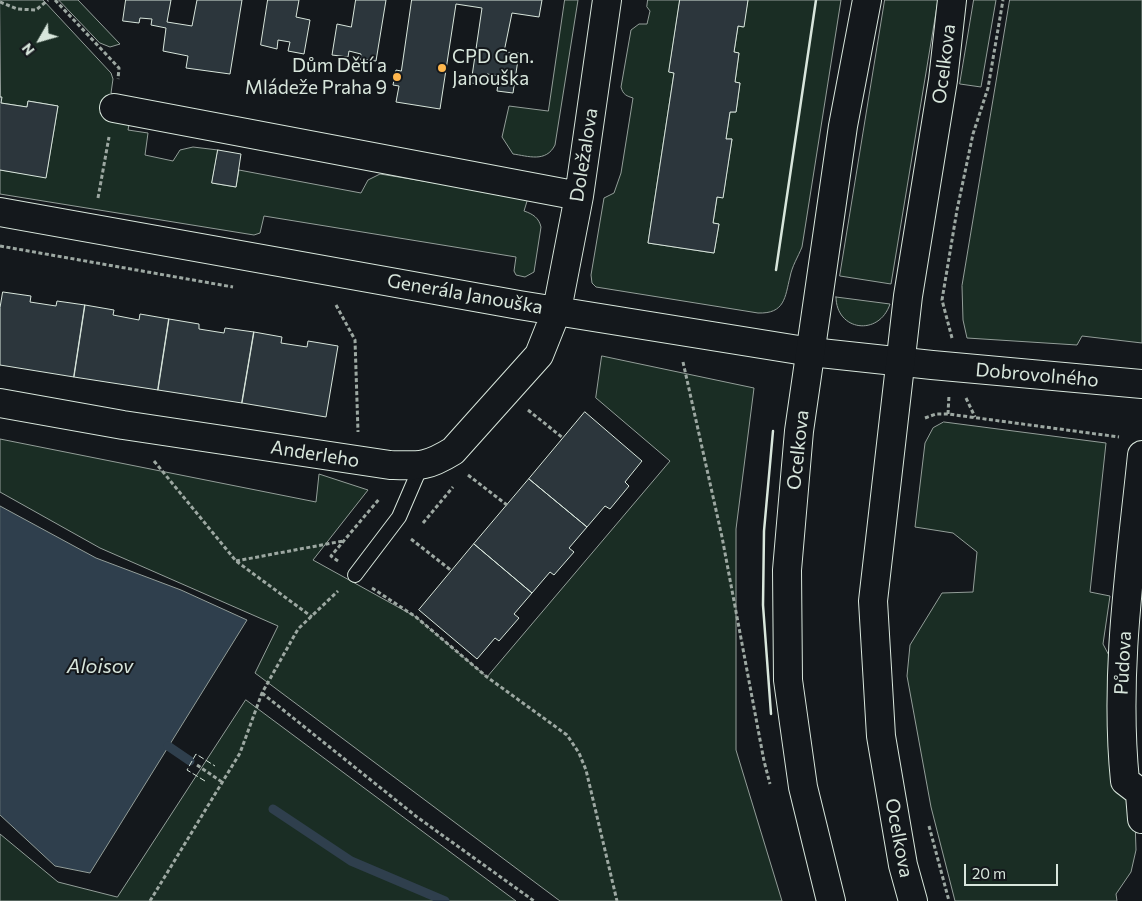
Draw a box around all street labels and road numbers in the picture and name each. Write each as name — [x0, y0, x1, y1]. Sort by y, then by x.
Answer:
street label: Ocelkova — [928, 23, 960, 105]
street label: Doležalova — [565, 106, 603, 204]
street label: Generála Janouška — [385, 269, 545, 319]
street label: Dobrovolného — [974, 358, 1100, 392]
street label: Ocelkova — [782, 409, 814, 491]
street label: Anderleho — [269, 436, 361, 472]
street label: Půdova — [1110, 630, 1136, 696]
street label: Ocelkova — [880, 796, 918, 880]

